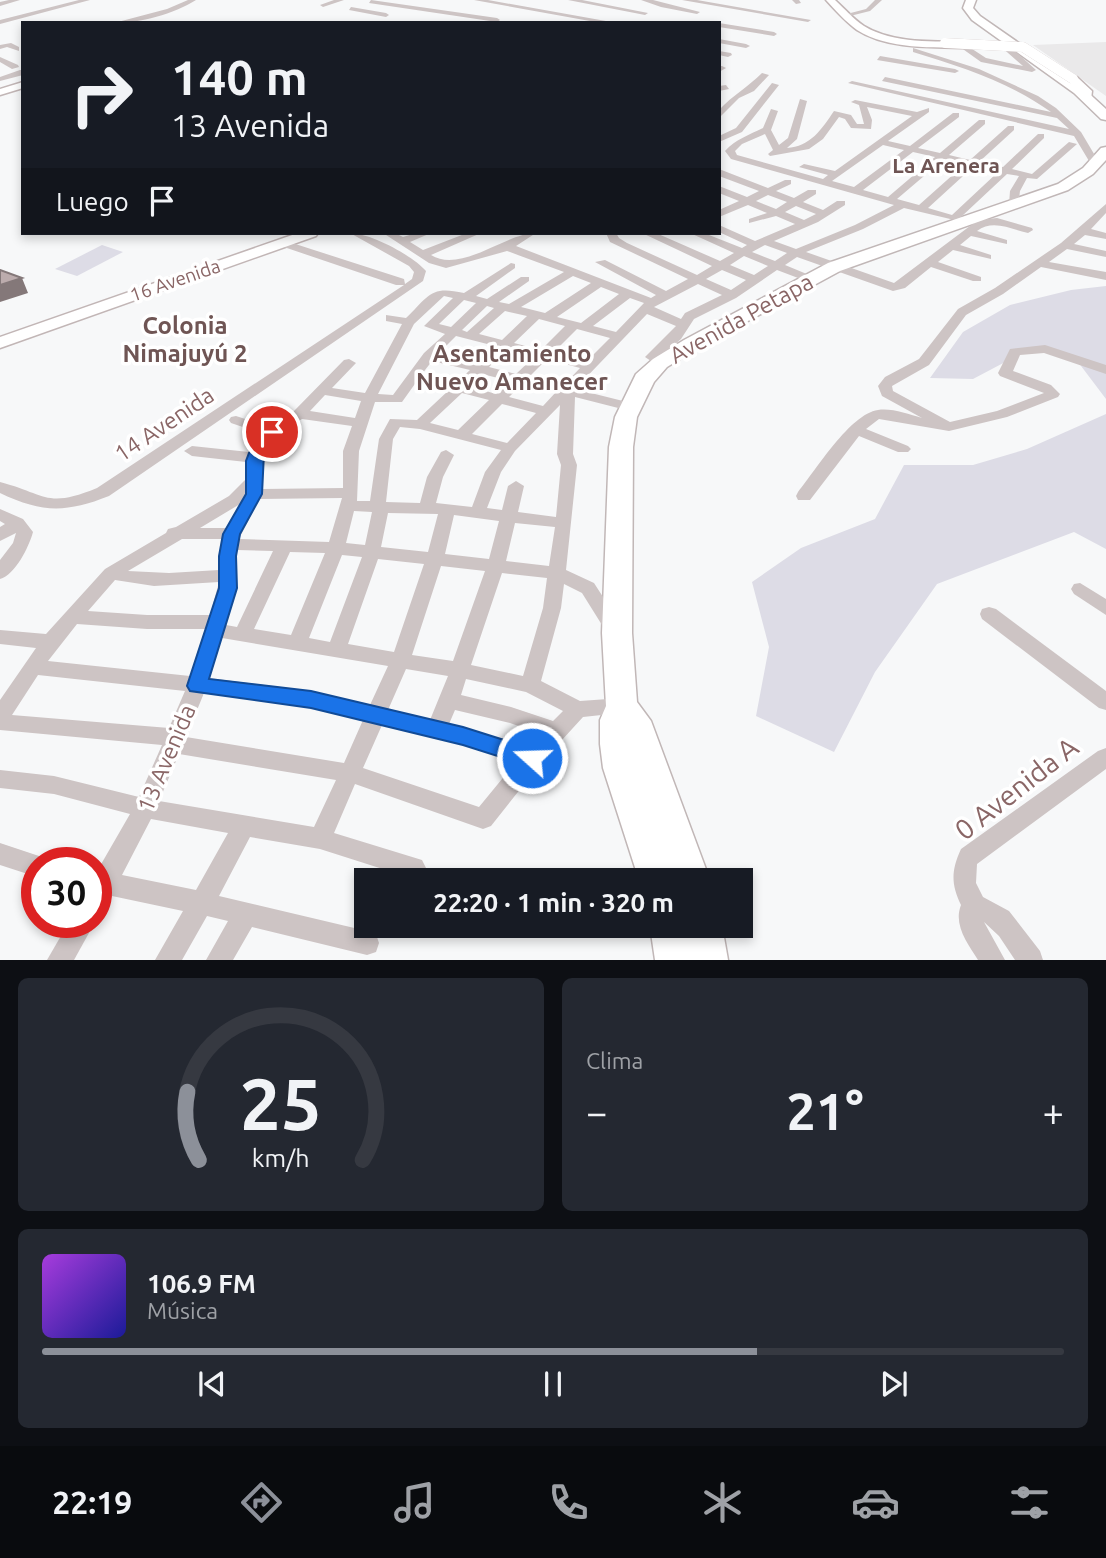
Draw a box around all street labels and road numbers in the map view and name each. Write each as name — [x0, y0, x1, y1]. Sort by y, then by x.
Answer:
street label: 16 Avenida — [127, 254, 223, 306]
street label: Avenida Petapa — [665, 268, 817, 368]
street label: 14 Avenida — [110, 382, 218, 466]
street label: 13 Avenida — [132, 701, 200, 815]
street label: 0 Avenida A — [948, 730, 1084, 846]

